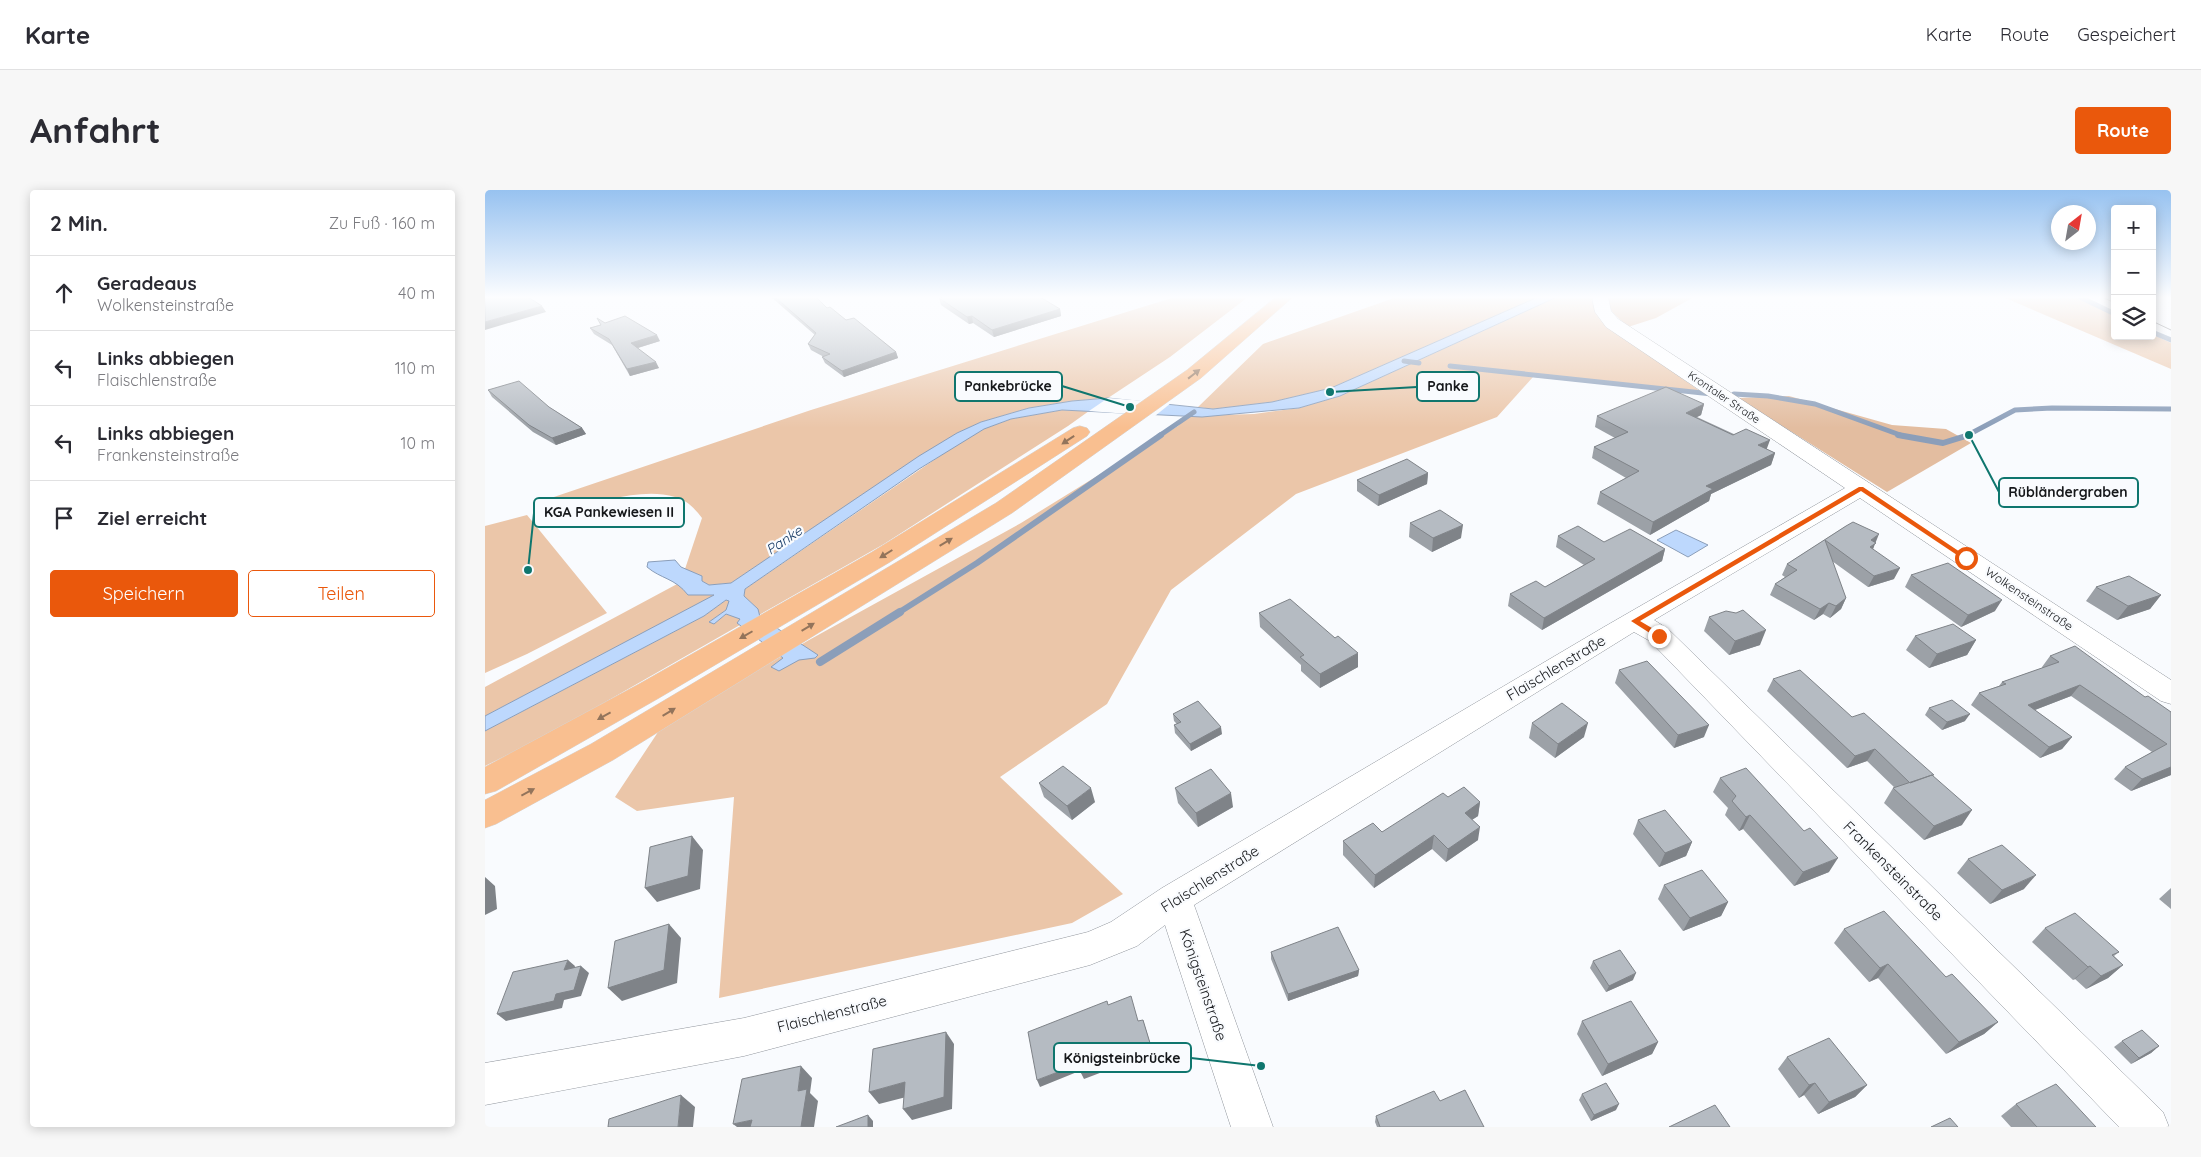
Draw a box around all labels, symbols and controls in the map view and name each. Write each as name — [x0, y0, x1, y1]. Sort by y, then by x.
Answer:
text: Karte — [25, 20, 90, 50]
text: Karte — [1926, 23, 1972, 46]
text: Route — [2000, 23, 2049, 46]
text: Gespeichert — [2077, 23, 2176, 46]
button: Route — [2075, 107, 2171, 154]
text: Anfahrt — [30, 108, 161, 152]
north arrow — [2051, 205, 2096, 250]
map controls — [2111, 205, 2156, 340]
button: + — [2111, 205, 2156, 250]
text: 2 Min. — [50, 210, 108, 236]
text: Zu Fuß · 160 m — [329, 213, 435, 233]
button: − — [2111, 250, 2156, 295]
text: Geradeaus — [97, 271, 197, 295]
icon: ahead — [50, 279, 78, 307]
text: 40 m — [398, 283, 435, 303]
text: Wolkensteinstraße — [97, 295, 234, 315]
button: layers — [2111, 295, 2156, 340]
text: Links abbiegen — [97, 346, 234, 370]
icon: left — [50, 354, 78, 382]
text: 110 m — [395, 358, 435, 378]
one-way arrow — [1187, 368, 1200, 379]
street label: Krontaler Straße — [1685, 368, 1763, 426]
text: Flaischlenstraße — [97, 370, 217, 390]
callout: Pankebrücke — [955, 372, 1062, 401]
callout: Panke — [1417, 372, 1479, 401]
text: Pankebrücke — [964, 377, 1052, 395]
text: Panke — [1427, 377, 1469, 395]
text: Links abbiegen — [97, 421, 234, 445]
icon: left — [50, 429, 78, 457]
text: 10 m — [401, 433, 435, 453]
one-way arrow — [1061, 435, 1075, 445]
text: Frankensteinstraße — [97, 445, 239, 465]
callout: Rübländergraben — [1999, 478, 2138, 507]
text: Rübländergraben — [2008, 483, 2128, 501]
callout: KGA Pankewiesen II — [534, 498, 684, 527]
text: KGA Pankewiesen II — [544, 503, 674, 521]
icon: arrive — [50, 504, 78, 532]
text: Ziel erreicht — [97, 506, 207, 530]
water label: Panke — [762, 521, 806, 559]
one-way arrow — [940, 538, 953, 547]
route start — [1955, 547, 1978, 570]
one-way arrow — [879, 549, 893, 558]
street label: Wolkensteinstraße — [1983, 564, 2076, 634]
button: Speichern — [50, 570, 238, 617]
button: Teilen — [248, 570, 435, 617]
one-way arrow — [801, 622, 814, 632]
route end — [1648, 625, 1671, 648]
street label: Flaischlenstraße — [1503, 630, 1609, 705]
one-way arrow — [739, 631, 752, 640]
one-way arrow — [662, 707, 675, 716]
one-way arrow — [597, 712, 612, 720]
one-way arrow — [521, 788, 535, 796]
street label: Frankensteinstraße — [1839, 817, 1947, 925]
street label: Flaischlenstraße — [1157, 841, 1262, 916]
street label: Königsteinstraße — [1175, 926, 1232, 1043]
street label: Flaischlenstraße — [775, 991, 889, 1036]
callout: Königsteinbrücke — [1054, 1043, 1191, 1072]
text: Königsteinbrücke — [1064, 1049, 1180, 1067]

